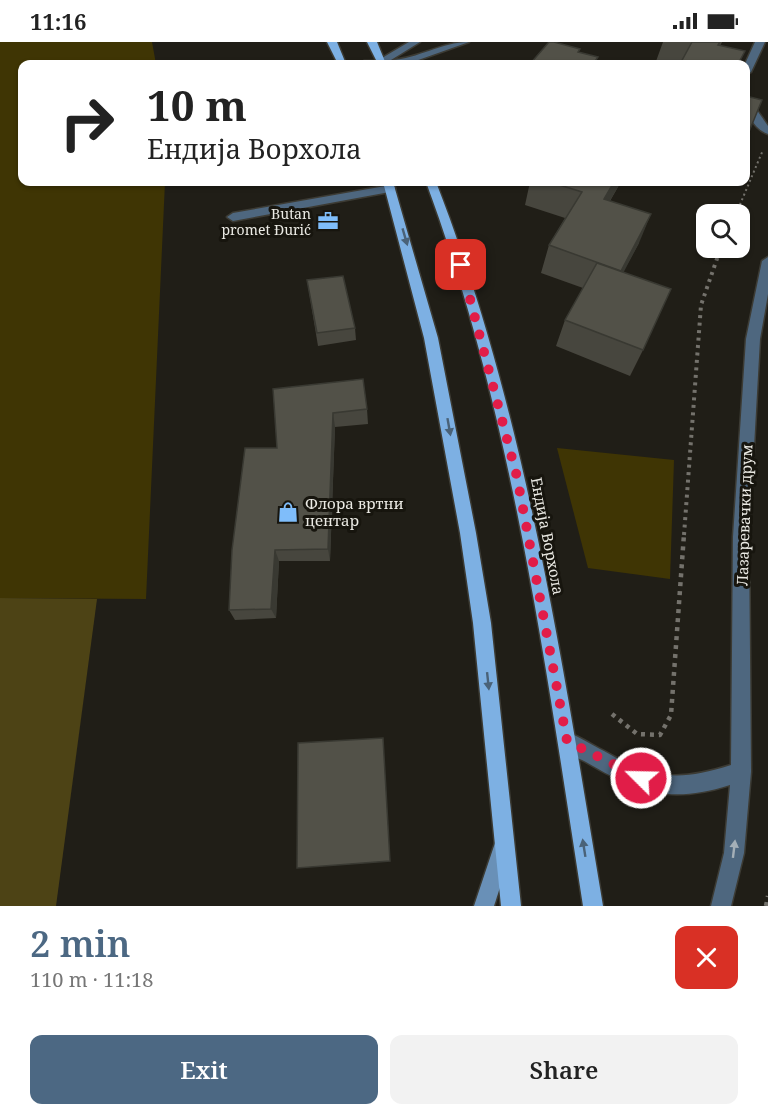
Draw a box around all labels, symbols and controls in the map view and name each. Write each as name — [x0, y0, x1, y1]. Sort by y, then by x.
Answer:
text: 11:16 — [30, 6, 86, 36]
text: 10 m — [147, 76, 247, 133]
icon: right — [48, 84, 126, 162]
text: Ендија Ворхола — [147, 130, 362, 167]
place label: Butan promet Đurić — [221, 204, 311, 239]
map controls — [696, 204, 750, 258]
button: search — [696, 204, 750, 258]
office icon: Butan promet Đurić — [316, 209, 340, 233]
one-way arrow — [401, 228, 410, 246]
pin — [435, 239, 486, 290]
icon: arrive — [444, 248, 477, 281]
one-way arrow — [444, 418, 453, 437]
street label: Лазаревачки друм — [732, 444, 756, 586]
street label: Ендија Ворхола — [527, 476, 569, 596]
place label: Флора вртни центар — [305, 493, 404, 530]
shop icon: Флора вртни центар — [276, 500, 300, 524]
one-way arrow — [483, 672, 493, 691]
position arrow — [609, 746, 673, 810]
one-way arrow — [579, 839, 588, 858]
one-way arrow — [729, 839, 739, 858]
text: 2 min — [30, 919, 131, 968]
button: close — [675, 926, 738, 989]
text: 110 m · 11:18 — [30, 966, 153, 993]
button: Exit — [30, 1035, 378, 1104]
button: Share — [390, 1035, 738, 1104]

